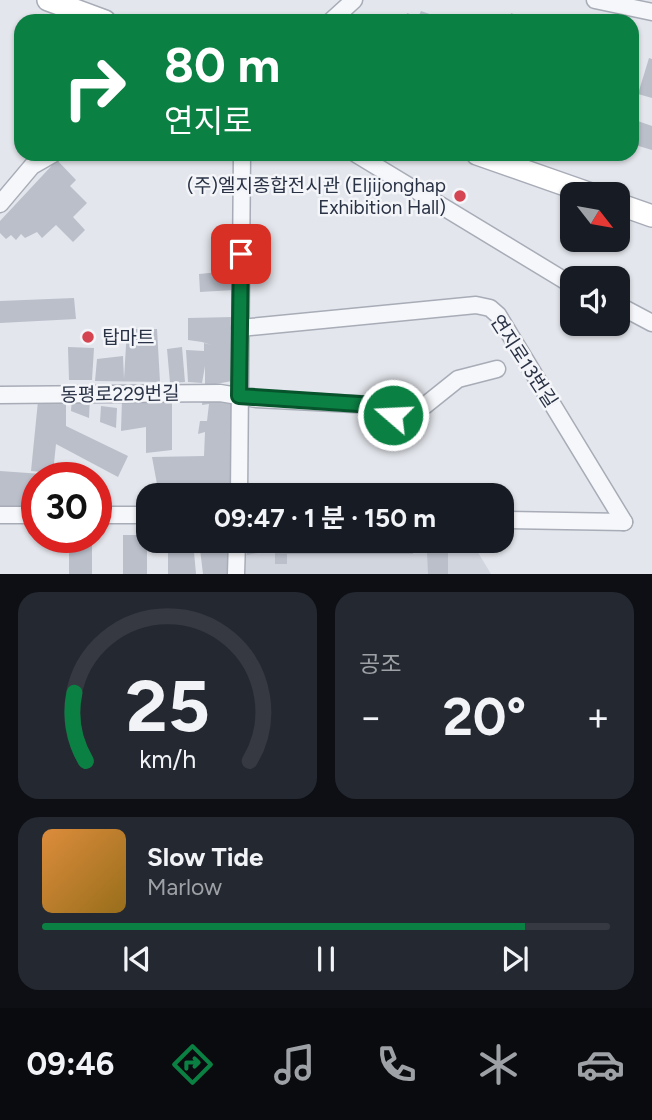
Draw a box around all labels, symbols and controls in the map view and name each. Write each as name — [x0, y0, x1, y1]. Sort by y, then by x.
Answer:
text: 80 m — [164, 35, 280, 94]
icon: right — [49, 42, 140, 133]
text: 연지로 — [164, 102, 252, 140]
place label: (주)엘지종합전시관 (Eljijonghap Exhibition Hall) — [187, 174, 446, 219]
north arrow — [560, 182, 630, 252]
map controls — [560, 182, 630, 336]
marker: (주)엘지종합전시관 (Eljijonghap Exhibition Hall) — [452, 188, 468, 204]
pin — [211, 224, 271, 284]
icon: arrive — [222, 235, 260, 273]
button: sound — [560, 266, 630, 336]
street label: 연지로13번길 — [486, 310, 562, 412]
place label: 탑마트 — [102, 326, 154, 349]
marker: 탑마트 — [80, 329, 96, 345]
position arrow — [356, 378, 430, 452]
street label: 동평로229번길 — [60, 381, 180, 407]
speed limit sign: 30 — [21, 462, 112, 553]
text: 09:47 · 1 분 · 150 m — [214, 502, 436, 534]
text: 공조 — [359, 650, 401, 678]
text: 25 — [125, 663, 210, 750]
text: 20° — [443, 686, 526, 748]
text: − — [359, 694, 383, 740]
text: + — [586, 694, 610, 740]
text: km/h — [139, 744, 196, 774]
text: Slow Tide — [147, 841, 263, 873]
text: Marlow — [147, 873, 222, 901]
icon: previous — [118, 940, 156, 978]
icon: pause — [307, 940, 345, 978]
icon: next — [496, 940, 534, 978]
icon: directions — [168, 1040, 217, 1089]
icon: music — [270, 1040, 319, 1089]
icon: phone — [372, 1040, 421, 1089]
icon: climate — [474, 1040, 523, 1089]
icon: car — [576, 1040, 625, 1089]
text: 09:46 — [27, 1045, 114, 1083]

